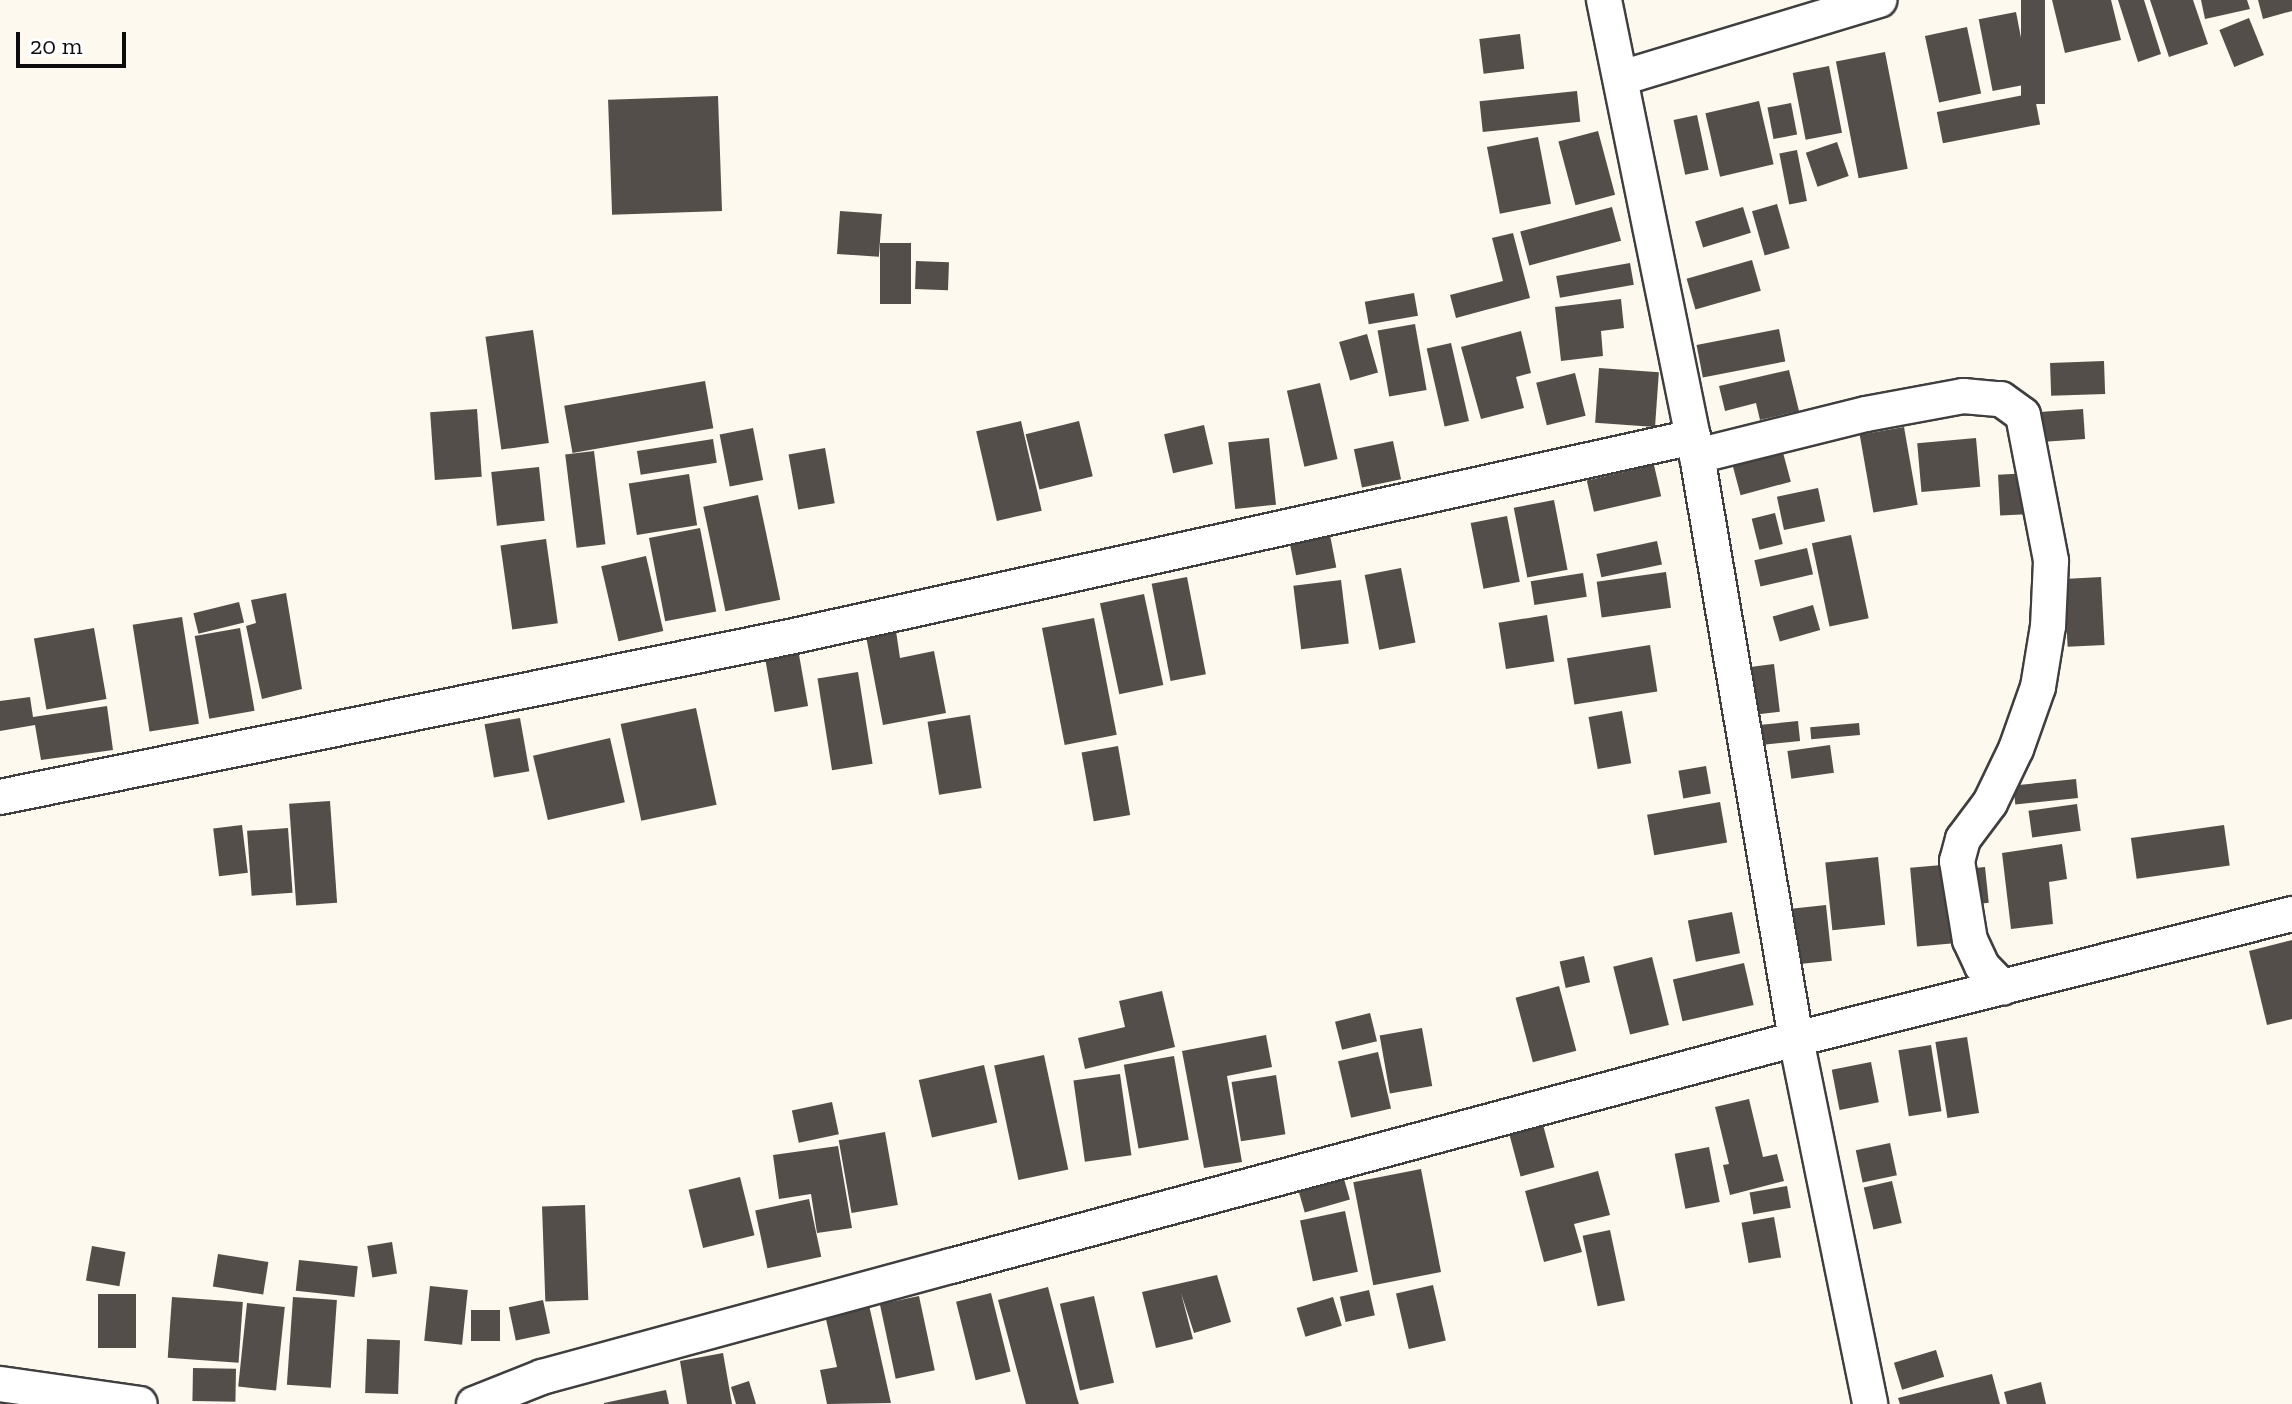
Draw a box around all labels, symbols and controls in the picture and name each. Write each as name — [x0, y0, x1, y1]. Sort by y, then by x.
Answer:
scale bar — [20, 16, 130, 66]
text: 20 m — [30, 31, 82, 60]

